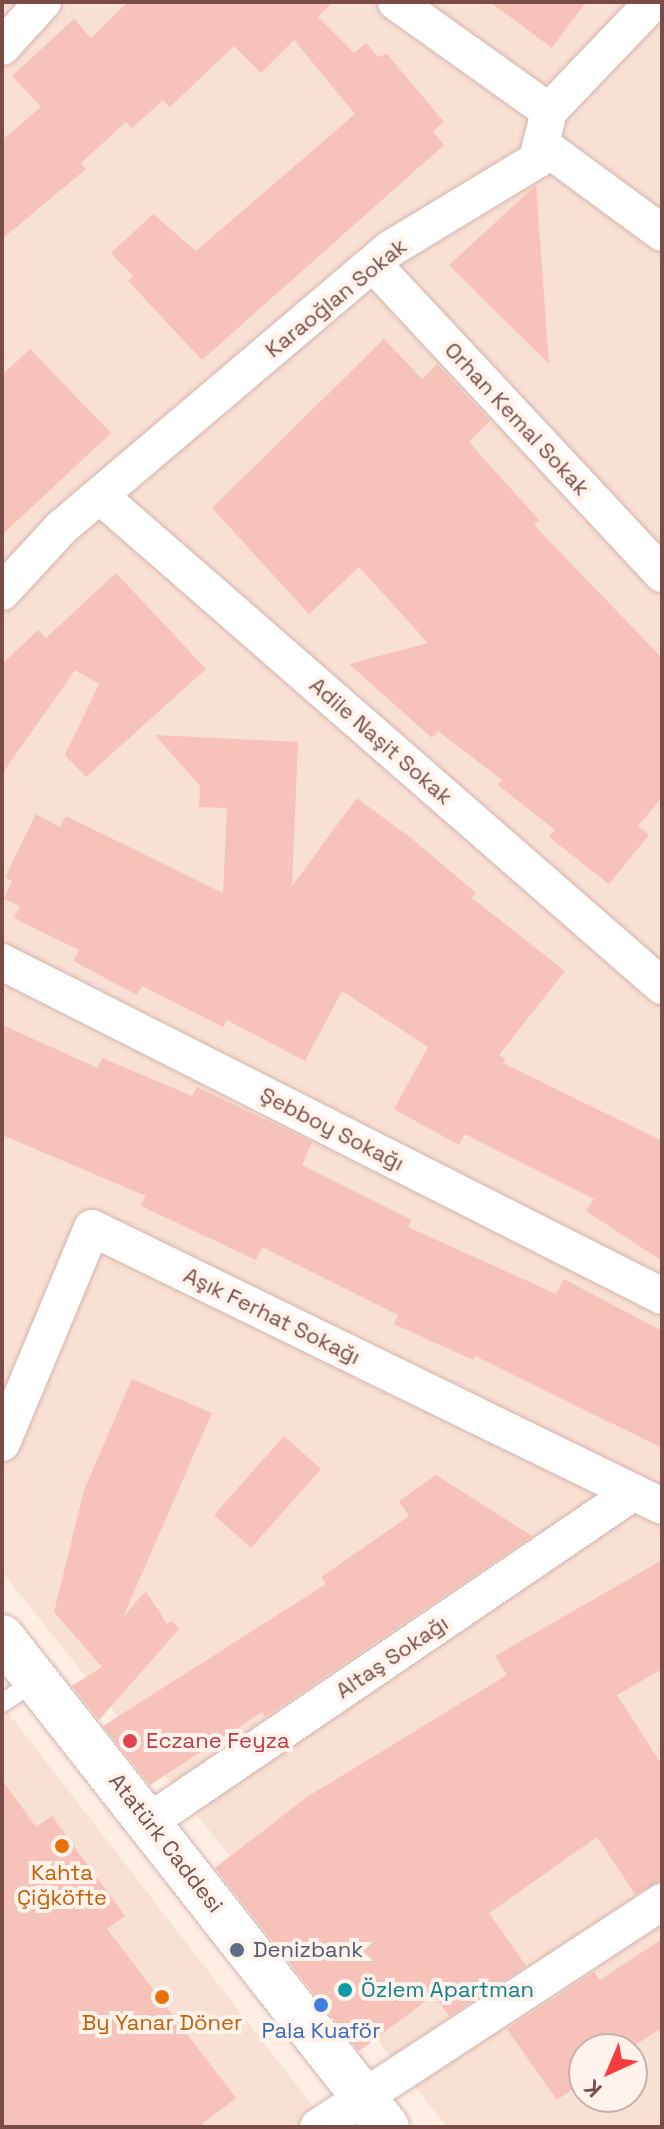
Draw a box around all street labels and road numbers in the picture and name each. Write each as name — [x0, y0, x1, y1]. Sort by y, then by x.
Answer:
street label: Karaoğlan Sokak — [260, 233, 412, 363]
street label: Orhan Kemal Sokak — [439, 337, 595, 501]
street label: Adile Naşit Sokak — [304, 672, 458, 810]
street label: Şebboy Sokağı — [256, 1081, 408, 1177]
street label: Aşık Ferhat Sokağı — [179, 1262, 365, 1370]
street label: Altaş Sokağı — [331, 1610, 453, 1704]
street label: Atatürk Caddesi — [103, 1768, 229, 1918]

